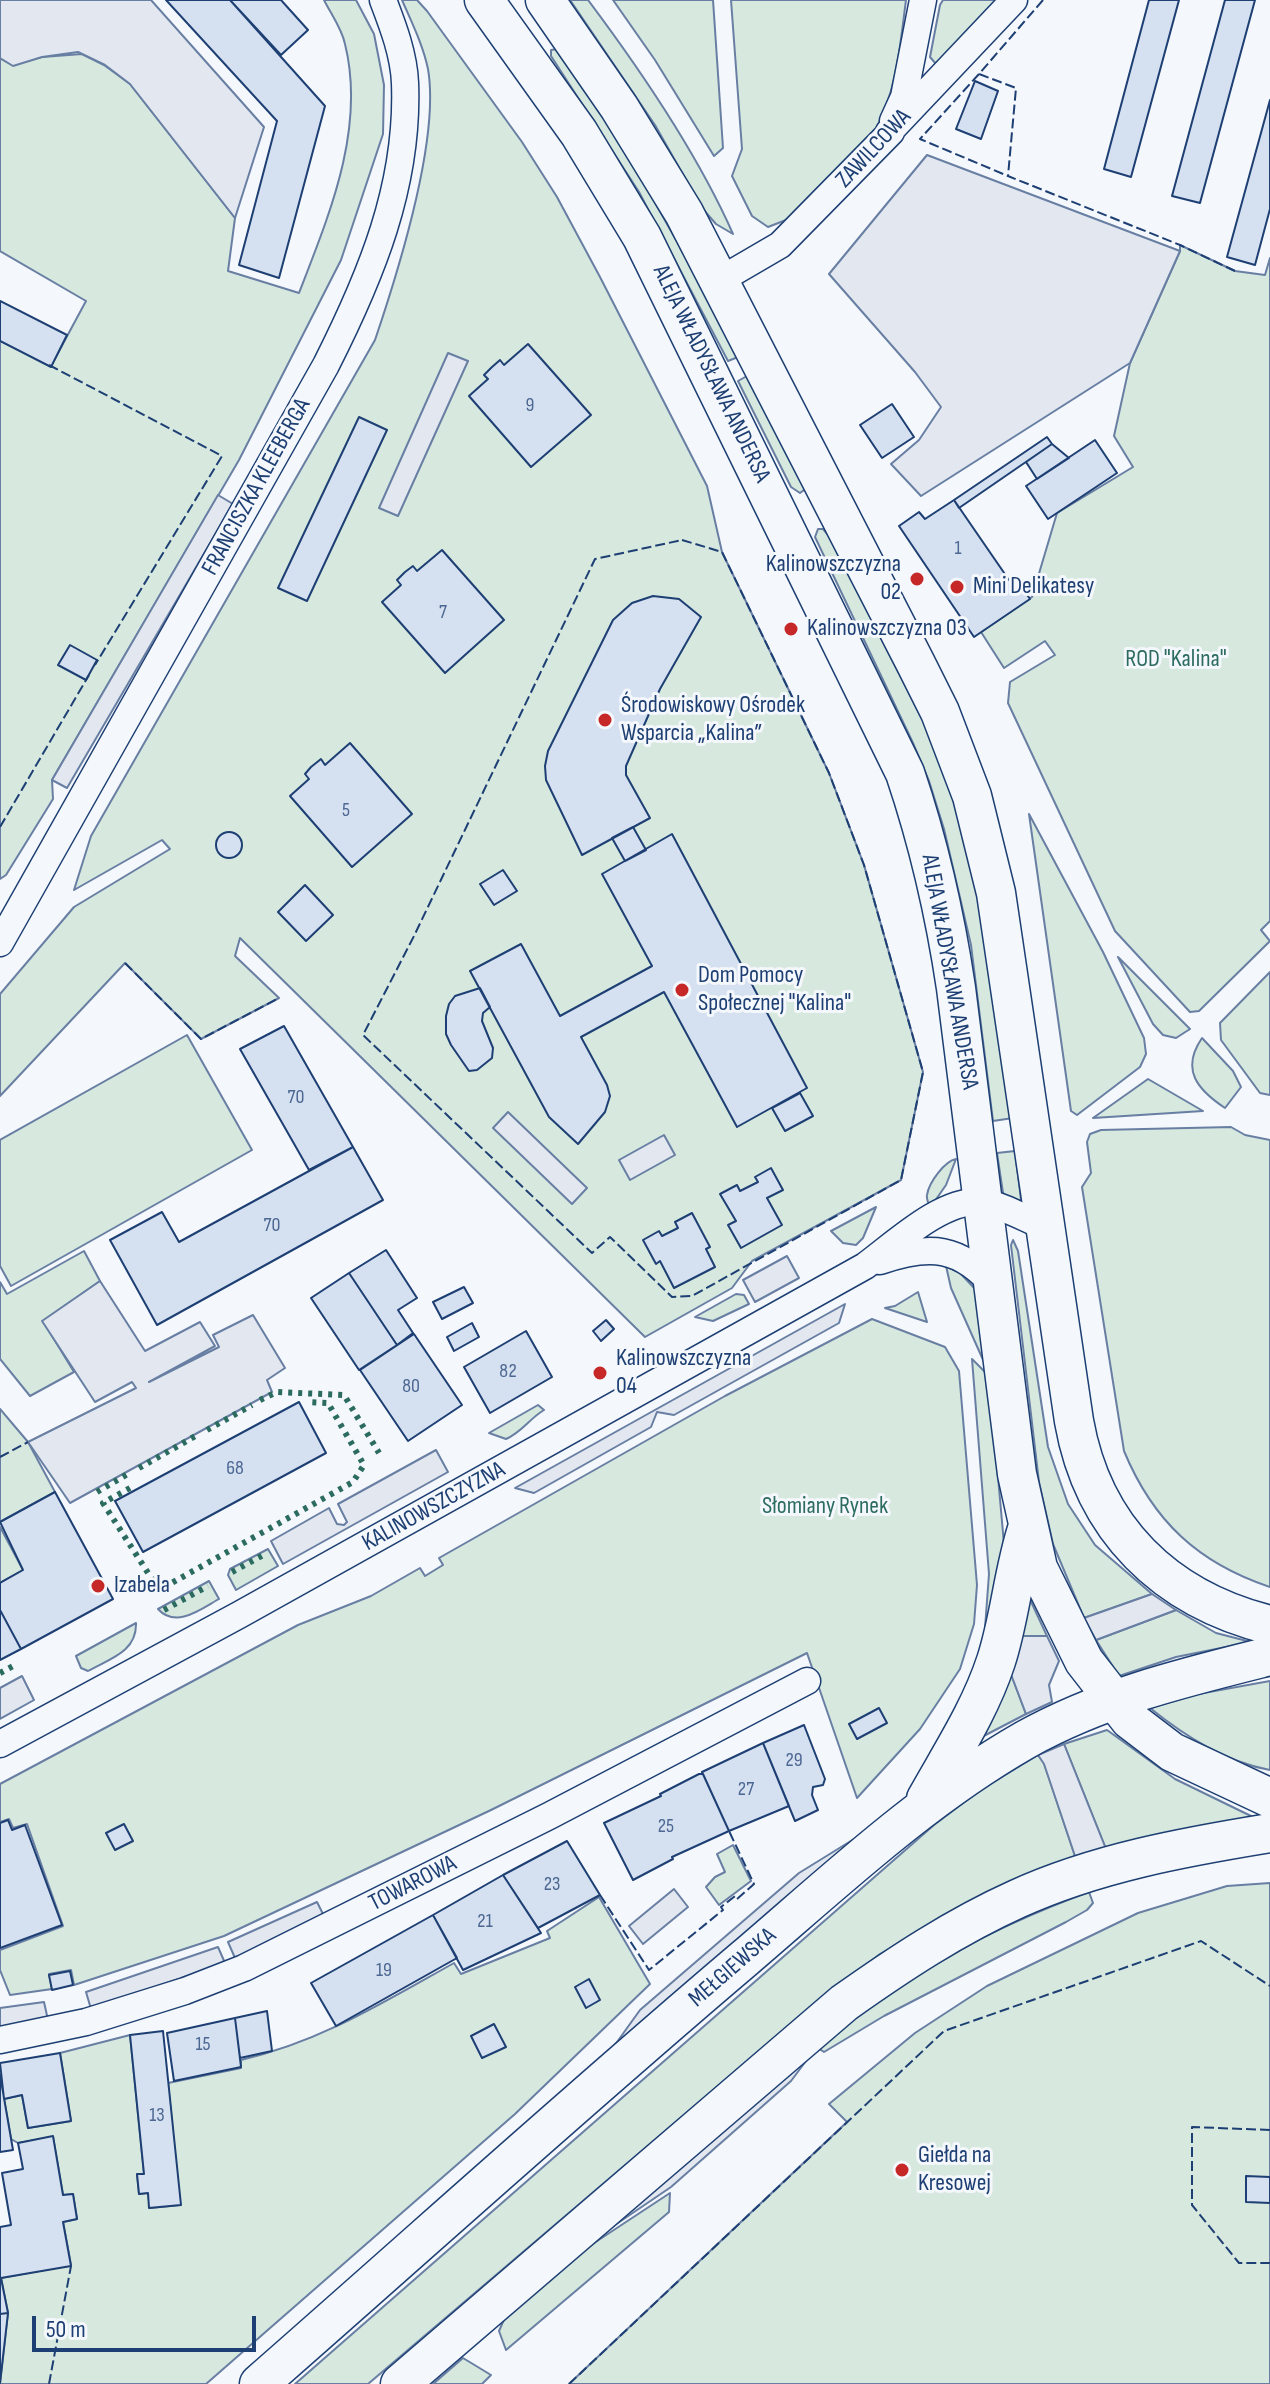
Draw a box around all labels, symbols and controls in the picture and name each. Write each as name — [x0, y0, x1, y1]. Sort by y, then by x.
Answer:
street label: ZAWILCOWA — [830, 104, 918, 194]
street label: ALEJA WŁADYSŁAWA ANDERSA — [646, 261, 776, 487]
street label: FRANCISZKA KLEEBERGA — [196, 394, 318, 580]
house number: 9 — [526, 394, 534, 418]
house number: 1 — [955, 537, 961, 561]
place label: Kalinowszczyzna 02 — [766, 551, 901, 607]
marker: Kalinowszczyzna 02 — [908, 570, 926, 588]
place label: Mini Delikatesy — [973, 573, 1094, 601]
marker: Mini Delikatesy — [948, 578, 966, 596]
house number: 7 — [439, 601, 447, 625]
place label: Kalinowszczyzna 03 — [807, 615, 967, 643]
marker: Kalinowszczyzna 03 — [782, 620, 800, 638]
park label: ROD "Kalina" — [1125, 646, 1227, 674]
place label: Środowiskowy Ośrodek Wsparcia „Kalina” — [621, 692, 805, 748]
marker: Środowiskowy Ośrodek Wsparcia „Kalina” — [596, 711, 614, 729]
house number: 5 — [342, 799, 350, 823]
street label: ALEJA WŁADYSŁAWA ANDERSA — [914, 852, 984, 1092]
place label: Dom Pomocy Społecznej "Kalina" — [698, 962, 851, 1018]
marker: Dom Pomocy Społecznej "Kalina" — [673, 981, 691, 999]
house number: 70 — [288, 1086, 304, 1110]
house number: 70 — [264, 1214, 280, 1238]
place label: Kalinowszczyzna 04 — [616, 1345, 751, 1401]
house number: 82 — [499, 1360, 517, 1384]
marker: Kalinowszczyzna 04 — [591, 1364, 609, 1382]
house number: 80 — [402, 1375, 420, 1399]
street label: KALINOWSZCZYZNA — [358, 1456, 510, 1558]
house number: 68 — [226, 1457, 244, 1481]
park label: Słomiany Rynek — [762, 1493, 888, 1521]
place label: Izabela — [114, 1572, 170, 1600]
marker: Izabela — [89, 1577, 107, 1595]
house number: 29 — [785, 1749, 803, 1773]
house number: 27 — [738, 1778, 754, 1802]
house number: 25 — [658, 1815, 674, 1839]
street label: TOWAROWA — [364, 1850, 462, 1918]
house number: 23 — [544, 1873, 560, 1897]
house number: 21 — [477, 1910, 493, 1934]
street label: MEŁGIEWSKA — [683, 1922, 783, 2014]
house number: 19 — [376, 1959, 392, 1983]
house number: 15 — [195, 2033, 211, 2057]
house number: 13 — [149, 2104, 165, 2128]
place label: Giełda na Kresowej — [918, 2142, 991, 2198]
marker: Giełda na Kresowej — [893, 2161, 911, 2179]
scale bar — [36, 2300, 260, 2350]
text: 50 m — [46, 2315, 86, 2344]

